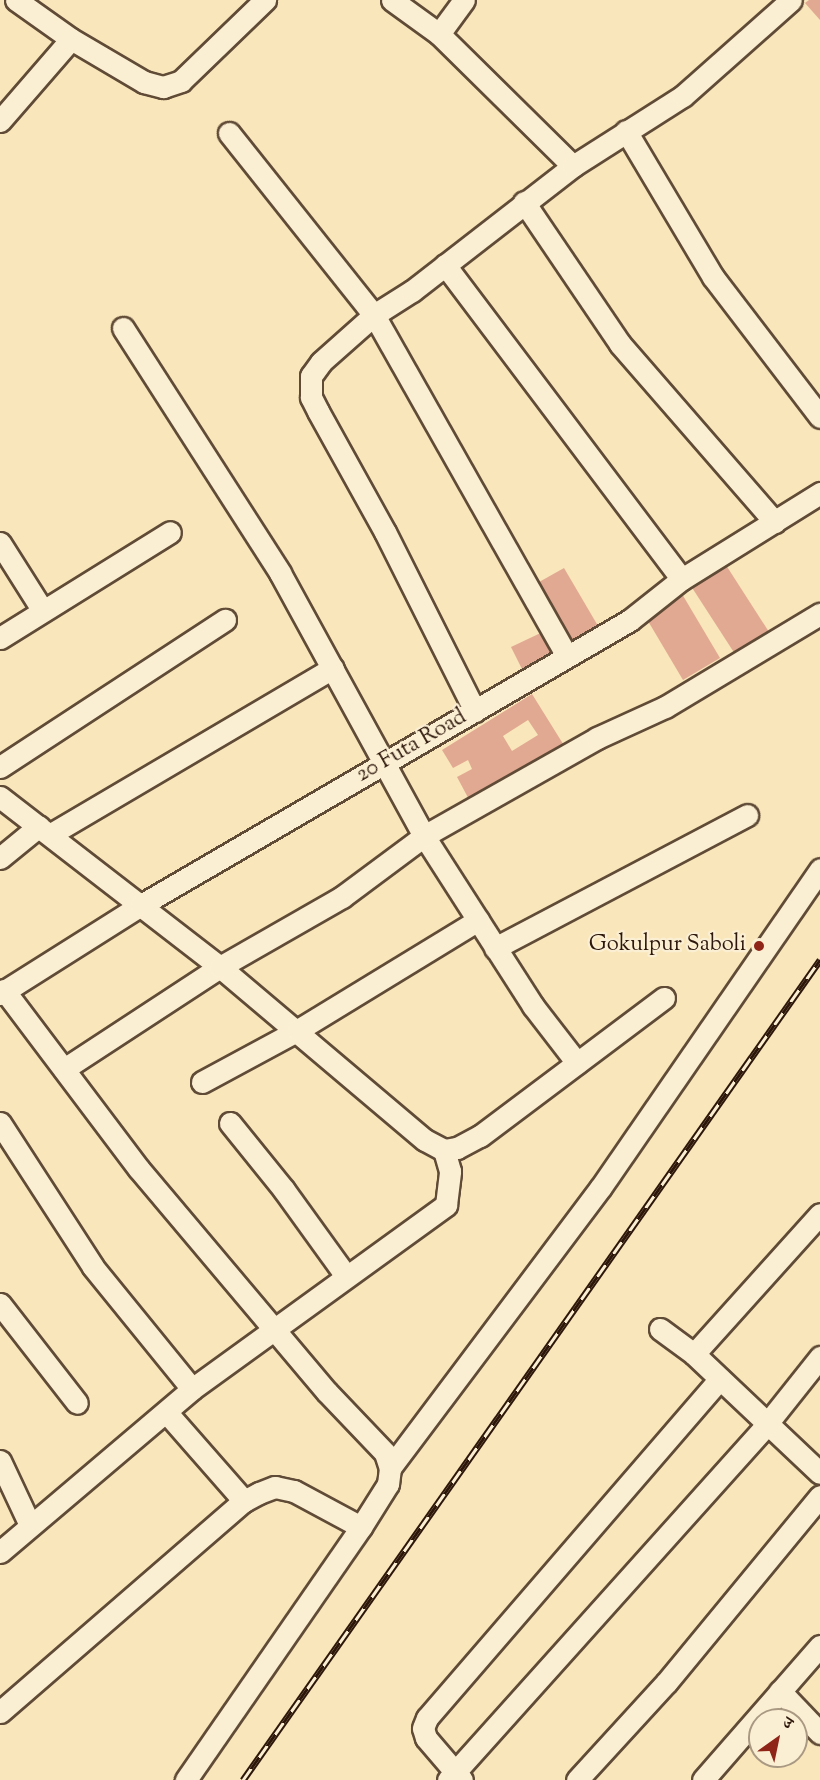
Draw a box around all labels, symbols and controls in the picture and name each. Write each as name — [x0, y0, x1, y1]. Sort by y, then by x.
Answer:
street label: 20 Futa Road — [352, 705, 472, 789]
place label: Gokulpur Saboli — [589, 933, 746, 959]
marker: Gokulpur Saboli — [750, 937, 768, 955]
north arrow — [748, 1708, 808, 1768]
text: उ — [777, 1712, 797, 1736]

